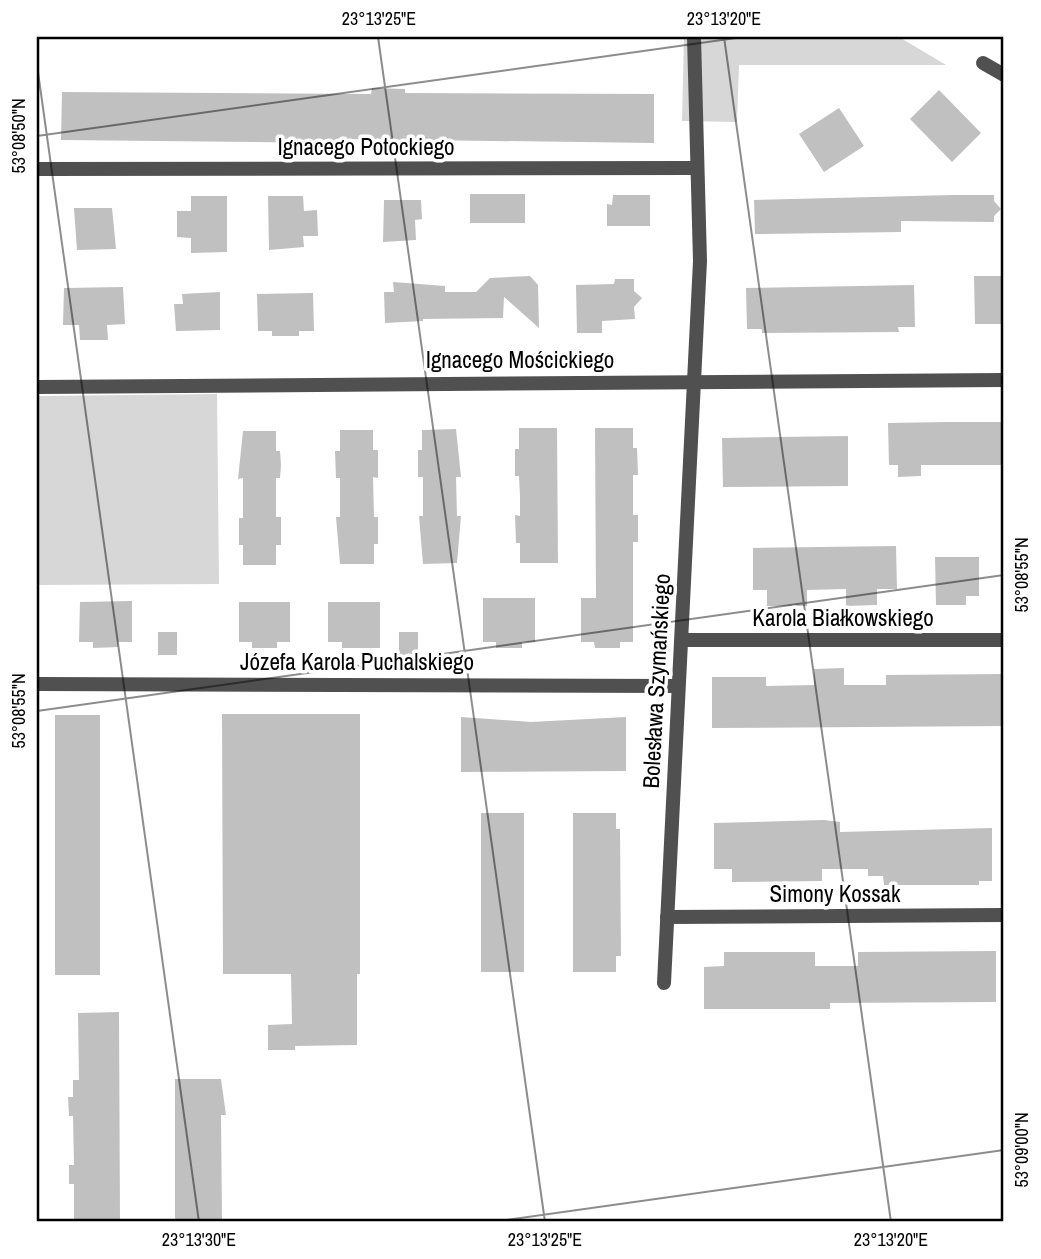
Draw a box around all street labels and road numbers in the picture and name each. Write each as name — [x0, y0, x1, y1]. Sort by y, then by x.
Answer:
street label: Ignacego Potockiego — [277, 131, 455, 162]
street label: Ignacego Mościckiego — [426, 344, 614, 375]
street label: Bolesława Szymańskiego — [635, 573, 677, 789]
street label: Karola Białkowskiego — [752, 602, 934, 633]
street label: Józefa Karola Puchalskiego — [240, 646, 474, 677]
street label: Simony Kossak — [769, 878, 901, 909]

